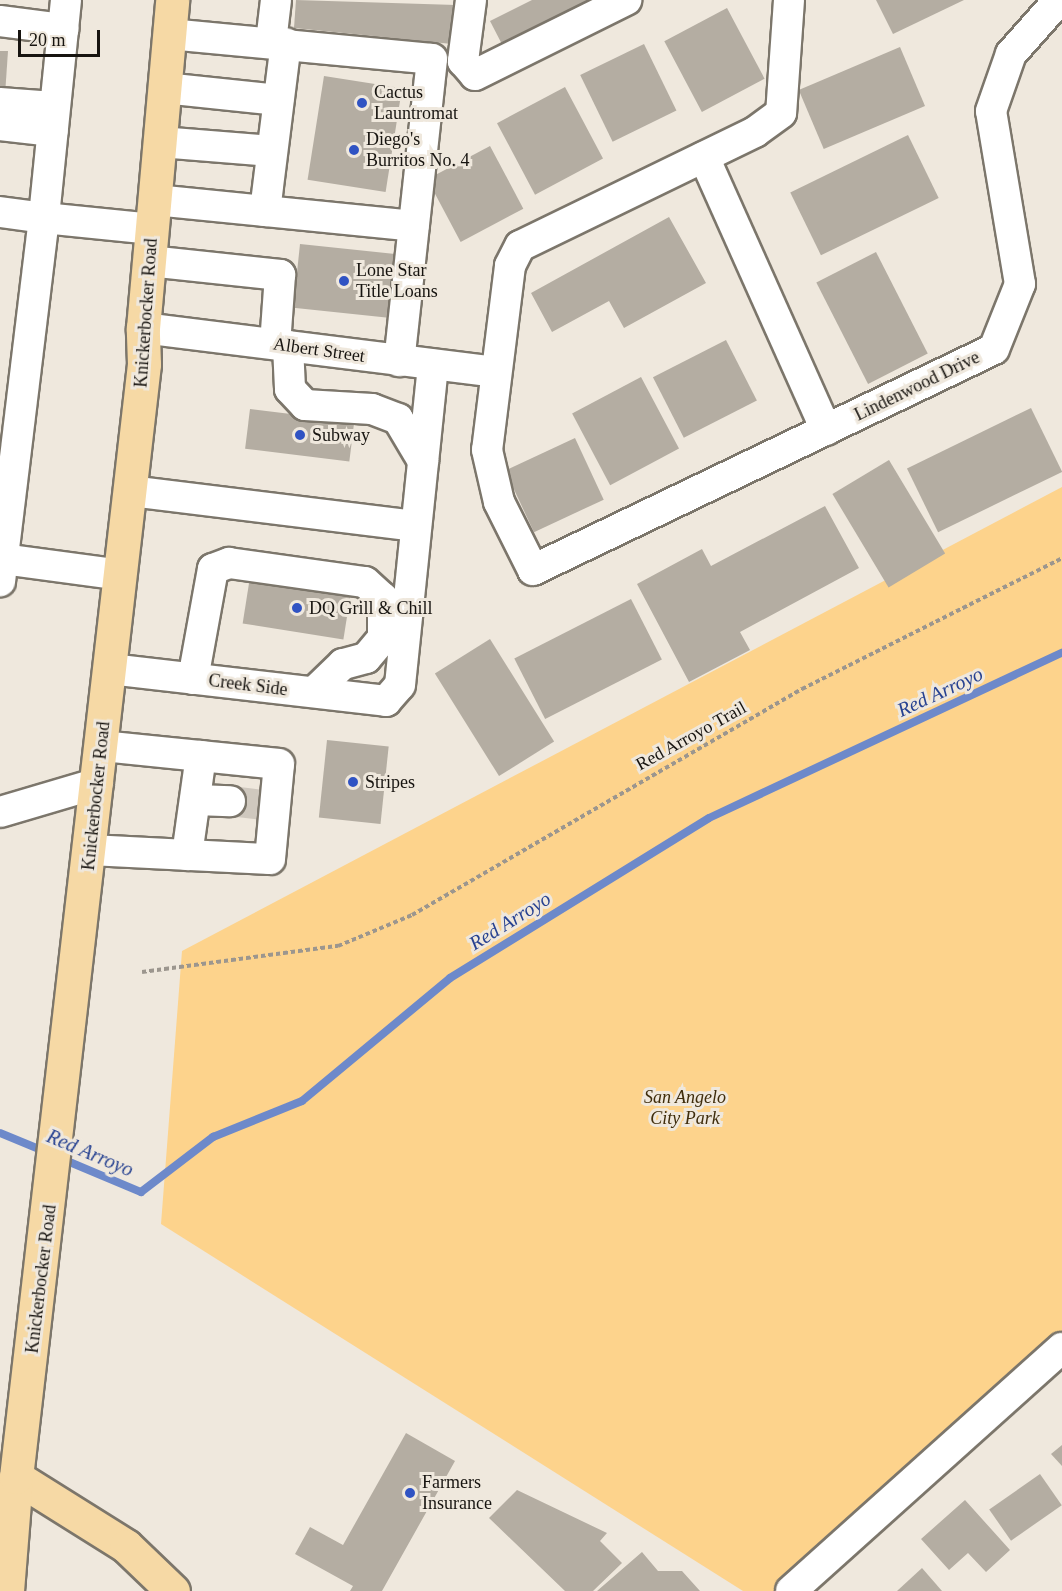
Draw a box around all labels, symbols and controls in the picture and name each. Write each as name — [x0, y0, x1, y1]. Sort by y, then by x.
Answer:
scale bar — [21, 18, 104, 56]
text: 20 m — [29, 30, 66, 50]
place label: Cactus Launtromat — [374, 82, 458, 124]
marker: Cactus Launtromat — [355, 96, 369, 110]
place label: Diego's Burritos No. 4 — [366, 129, 470, 172]
marker: Diego's Burritos No. 4 — [347, 143, 361, 157]
street label: Knickerbocker Road — [130, 238, 162, 388]
place label: Lone Star Title Loans — [356, 260, 438, 302]
marker: Lone Star Title Loans — [337, 274, 351, 288]
street label: Albert Street — [272, 333, 366, 367]
street label: Lindenwood Drive — [851, 346, 983, 426]
place label: Subway — [312, 424, 370, 446]
marker: Subway — [293, 428, 307, 442]
place label: DQ Grill & Chill — [309, 597, 433, 619]
marker: DQ Grill & Chill — [290, 601, 304, 615]
water label: Red Arroyo — [893, 662, 987, 722]
street label: Creek Side — [207, 669, 289, 701]
street label: Red Arroyo Trail — [631, 696, 751, 776]
street label: Knickerbocker Road — [77, 721, 115, 871]
place label: Stripes — [365, 771, 415, 793]
marker: Stripes — [346, 775, 360, 789]
water label: Red Arroyo — [465, 886, 555, 956]
park label: San Angelo City Park — [644, 1087, 726, 1130]
water label: Red Arroyo — [43, 1124, 137, 1182]
street label: Knickerbocker Road — [21, 1204, 61, 1354]
place label: Farmers Insurance — [422, 1472, 492, 1514]
marker: Farmers Insurance — [403, 1486, 417, 1500]

